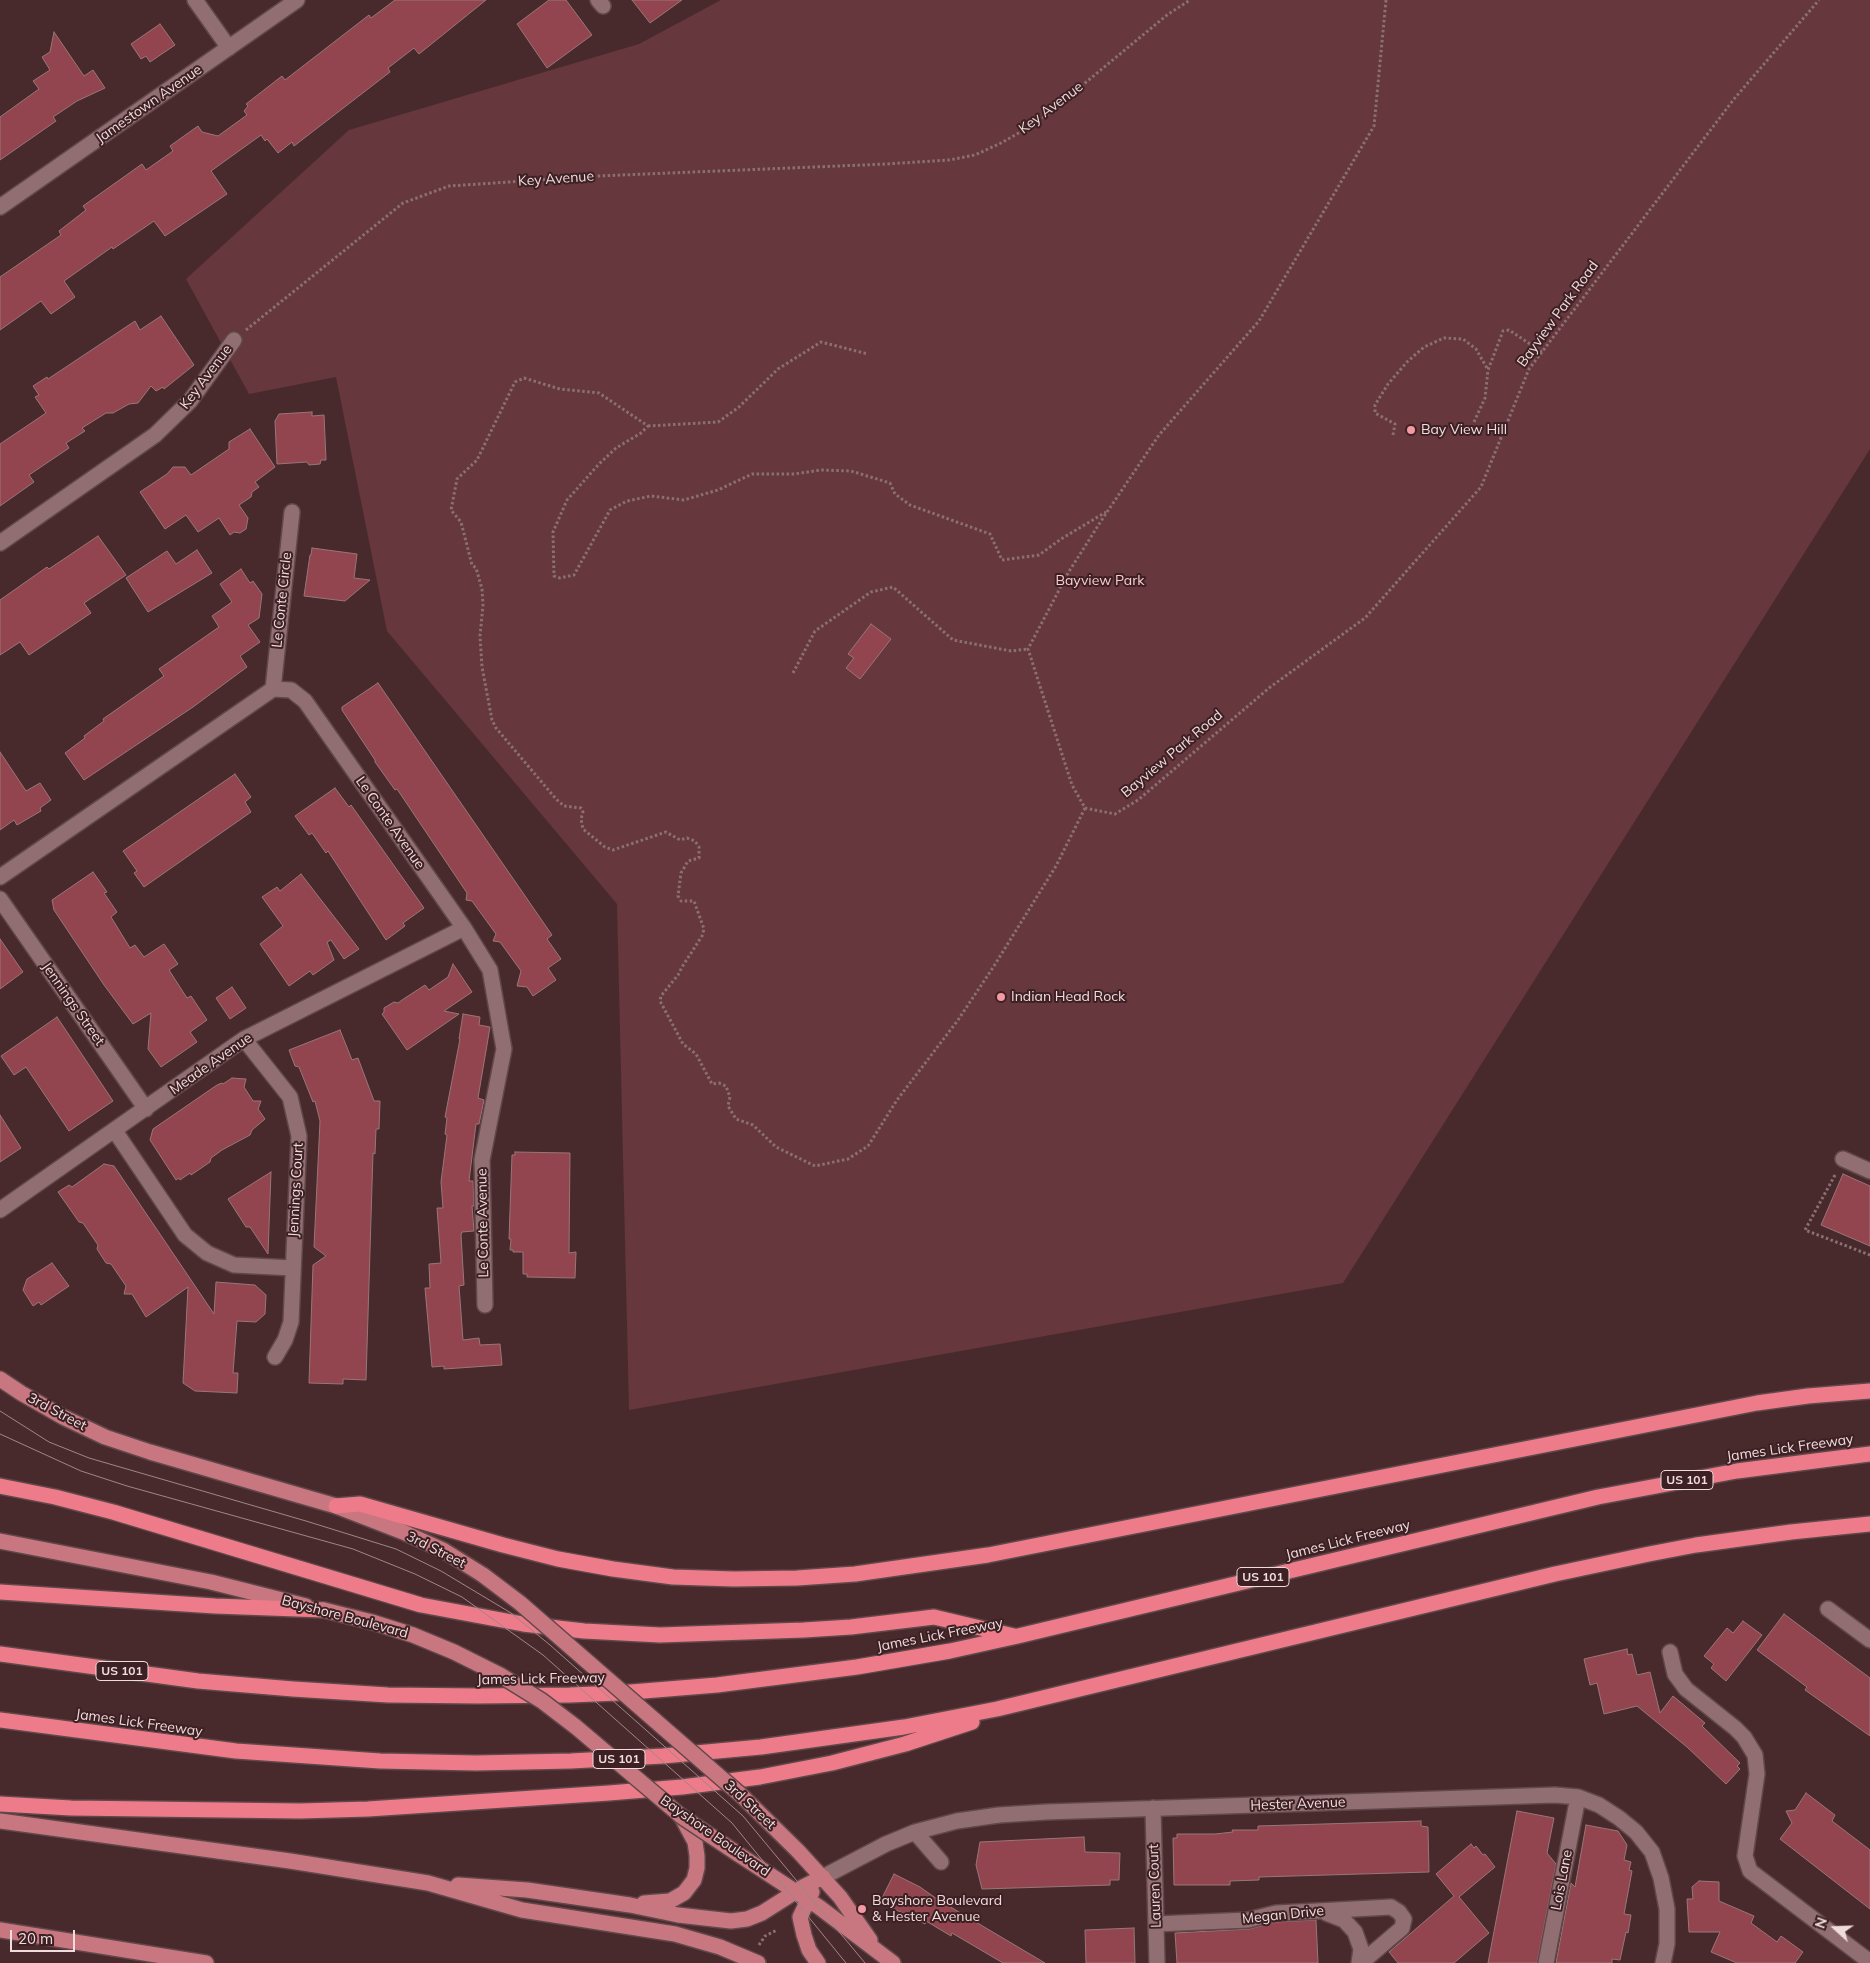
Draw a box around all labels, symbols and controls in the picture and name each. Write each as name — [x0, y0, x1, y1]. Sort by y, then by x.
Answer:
street label: Jamestown Avenue — [93, 61, 205, 147]
street label: Key Avenue — [1016, 78, 1086, 138]
street label: Key Avenue — [517, 168, 595, 190]
street label: Bayview Park Road — [1514, 258, 1602, 370]
street label: Key Avenue — [176, 342, 236, 412]
place label: Bay View Hill — [1421, 422, 1507, 438]
marker: Bay View Hill — [1405, 424, 1417, 436]
street label: Le Conte Circle — [269, 551, 295, 649]
park label: Bayview Park — [1055, 573, 1145, 589]
street label: Bayview Park Road — [1118, 707, 1226, 801]
street label: Le Conte Avenue — [352, 774, 428, 872]
street label: Jennings Street — [38, 959, 108, 1049]
place label: Indian Head Rock — [1011, 989, 1125, 1005]
marker: Indian Head Rock — [995, 991, 1007, 1003]
street label: Meade Avenue — [167, 1029, 255, 1099]
street label: Jennings Court — [285, 1142, 307, 1238]
street label: Le Conte Avenue — [474, 1168, 492, 1278]
street label: 3rd Street — [25, 1390, 89, 1434]
street label: James Lick Freeway — [1725, 1431, 1855, 1465]
road number: US 101 — [1661, 1470, 1713, 1490]
street label: James Lick Freeway — [1284, 1516, 1412, 1564]
street label: 3rd Street — [404, 1528, 468, 1572]
road number: US 101 — [1237, 1568, 1289, 1586]
street label: Bayshore Boulevard — [280, 1592, 410, 1642]
street label: James Lick Freeway — [876, 1615, 1004, 1655]
road number: US 101 — [96, 1662, 148, 1680]
street label: James Lick Freeway — [477, 1669, 605, 1689]
street label: James Lick Freeway — [74, 1706, 204, 1740]
road number: US 101 — [593, 1750, 645, 1768]
street label: 3rd Street — [721, 1777, 779, 1833]
street label: Bayshore Boulevard — [657, 1792, 773, 1880]
street label: Hester Avenue — [1250, 1794, 1346, 1814]
street label: Lauren Court — [1145, 1844, 1165, 1928]
street label: Lois Lane — [1548, 1848, 1576, 1912]
place label: Bayshore Boulevard & Hester Avenue — [872, 1893, 1002, 1925]
street label: Megan Drive — [1241, 1902, 1325, 1928]
marker: Bayshore Boulevard & Hester Avenue — [856, 1903, 868, 1915]
north arrow — [1810, 1903, 1860, 1953]
text: N — [1811, 1915, 1831, 1931]
scale bar — [12, 1920, 78, 1952]
text: 20 m — [18, 1929, 53, 1948]

